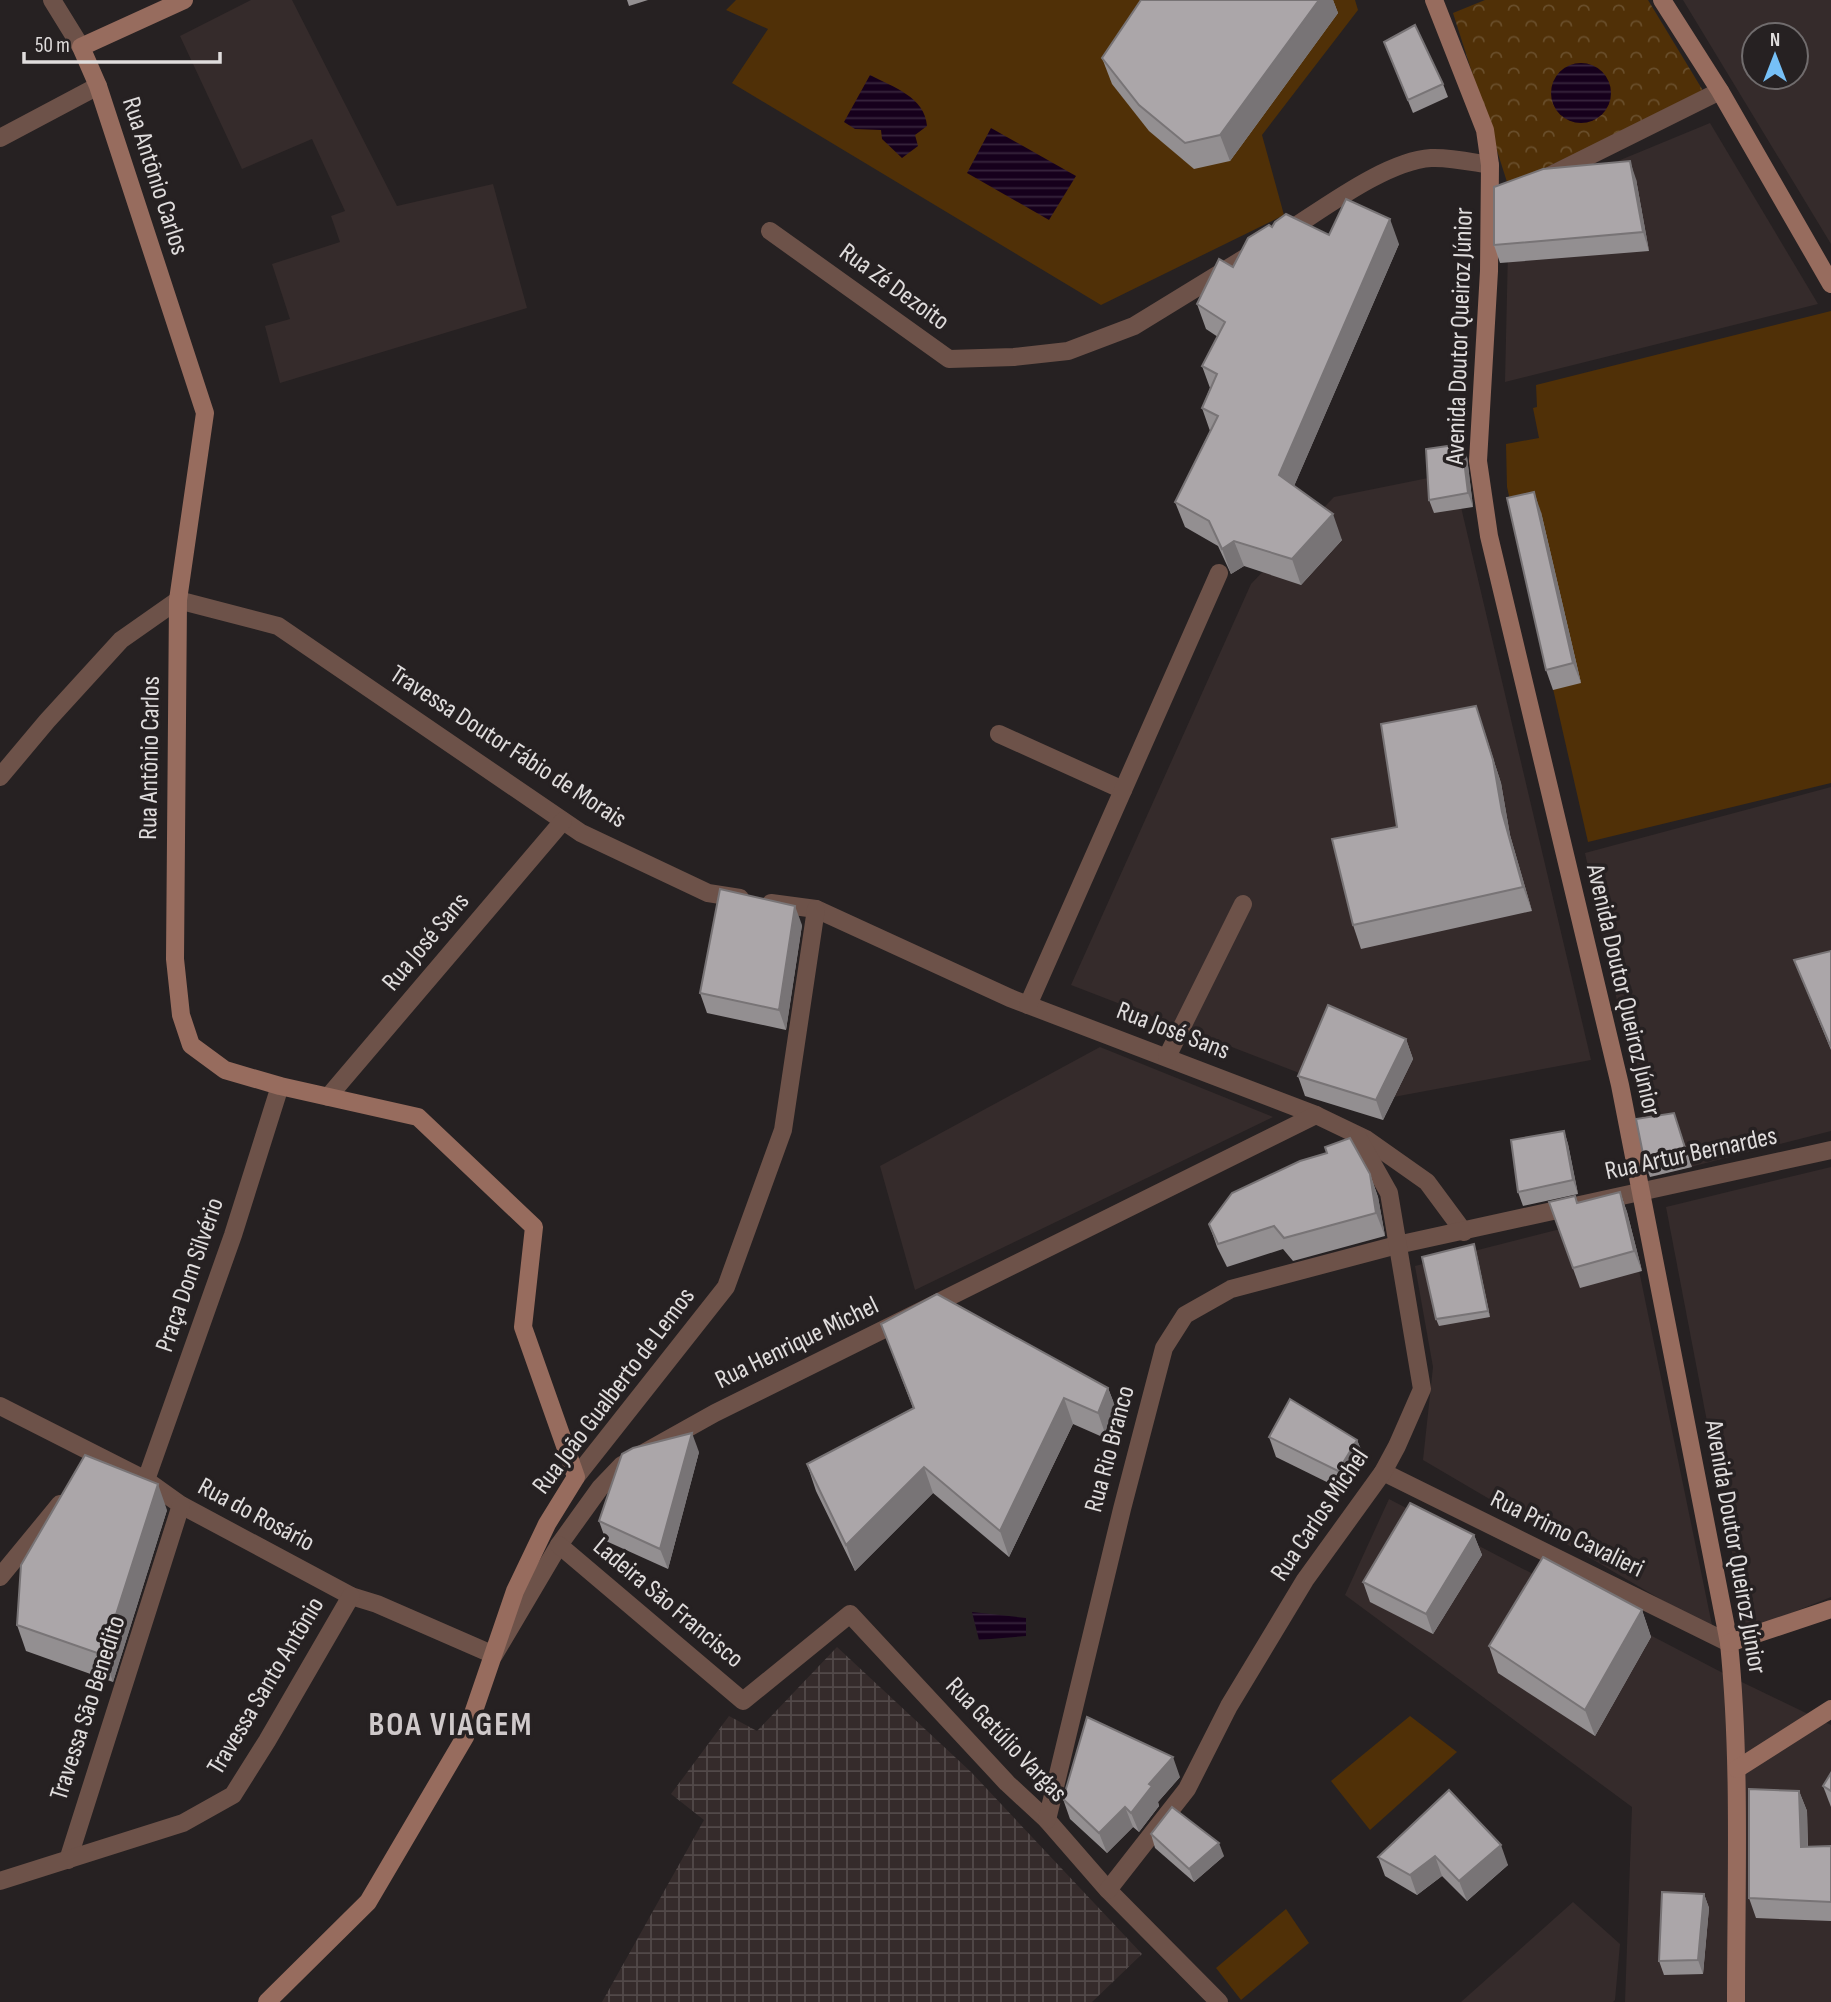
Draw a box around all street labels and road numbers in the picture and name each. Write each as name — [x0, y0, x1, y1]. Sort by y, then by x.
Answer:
street label: Rua Antônio Carlos — [115, 93, 195, 259]
street label: Avenida Doutor Queiroz Júnior — [1440, 206, 1480, 466]
street label: Rua Zé Dezoito — [833, 237, 955, 337]
street label: Travessa Doutor Fábio de Morais — [384, 659, 632, 835]
street label: Rua Antônio Carlos — [133, 676, 167, 840]
street label: Avenida Doutor Queiroz Júnior — [1579, 860, 1667, 1119]
street label: Rua José Sans — [376, 887, 476, 997]
street label: Rua José Sans — [1112, 995, 1234, 1067]
street label: Rua Artur Bernardes — [1602, 1121, 1780, 1187]
street label: Praça Dom Silvério — [149, 1194, 231, 1356]
street label: Rua João Gualberto de Lemos — [526, 1282, 702, 1500]
street label: Rua Henrique Michel — [710, 1290, 884, 1396]
street label: Rua Rio Branco — [1078, 1382, 1142, 1516]
street label: Avenida Doutor Queiroz Júnior — [1697, 1417, 1773, 1677]
street label: Rua Carlos Michel — [1264, 1443, 1376, 1587]
street label: Rua do Rosário — [192, 1471, 320, 1559]
street label: Rua Primo Cavalieri — [1485, 1484, 1649, 1584]
street label: Ladeira São Francisco — [587, 1531, 749, 1675]
street label: Travessa Santo Antônio — [201, 1592, 331, 1780]
street label: Travessa São Benedito — [44, 1612, 132, 1804]
street label: Rua Getúlio Vargas — [939, 1671, 1073, 1809]

